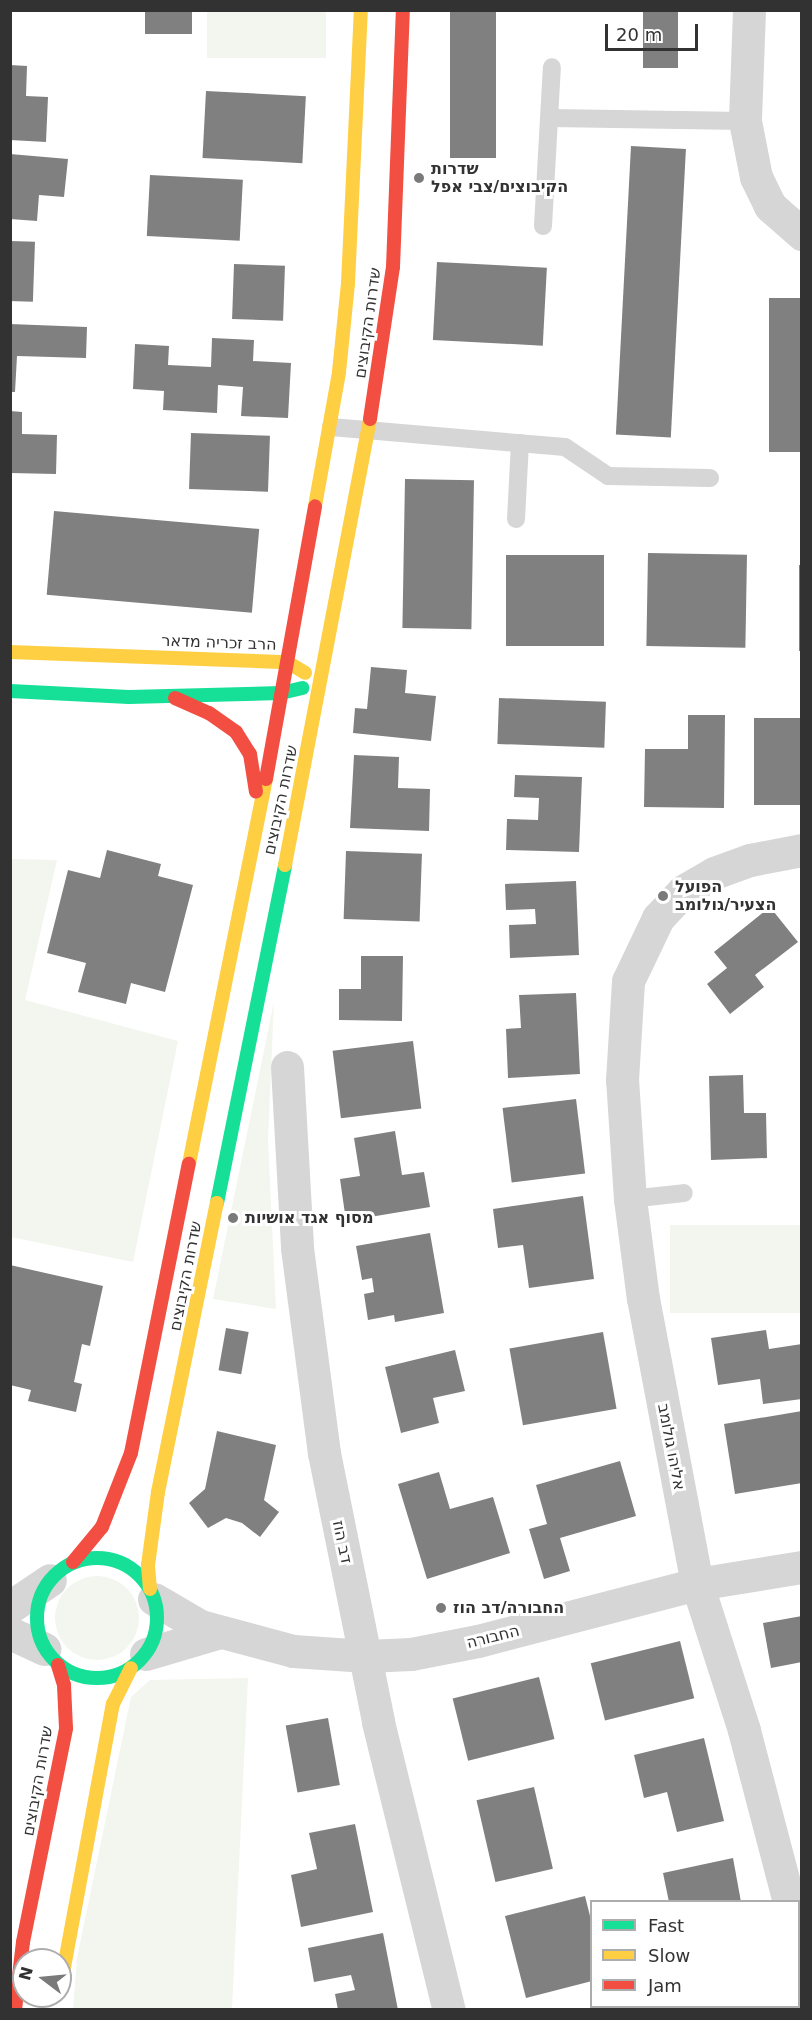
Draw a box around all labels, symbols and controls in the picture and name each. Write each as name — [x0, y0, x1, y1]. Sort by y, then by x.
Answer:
scale bar — [608, 12, 701, 50]
text: 20 m — [616, 24, 662, 45]
place label: שדרות הקיבוצים/צבי אפל — [431, 159, 568, 197]
marker: שדרות הקיבוצים/צבי אפל — [412, 171, 426, 185]
street label: שדרות הקיבוצים — [351, 266, 385, 380]
street label: הרב זכריה מדאר — [161, 631, 277, 655]
street label: שדרות הקיבוצים — [260, 743, 302, 857]
place label: הפועל הצעיר/גולומב — [675, 877, 776, 915]
marker: הפועל הצעיר/גולומב — [656, 889, 670, 903]
place label: מסוף אגד אושיות — [245, 1208, 373, 1228]
marker: מסוף אגד אושיות — [226, 1211, 240, 1225]
street label: שדרות הקיבוצים — [166, 1219, 206, 1333]
street label: אליהו גולומב — [653, 1402, 689, 1492]
street label: דב הוז — [328, 1519, 356, 1565]
place label: החבורה/דב הוז — [453, 1598, 564, 1618]
marker: החבורה/דב הוז — [434, 1601, 448, 1615]
street label: החבורה — [464, 1621, 522, 1653]
street label: שדרות הקיבוצים — [19, 1724, 57, 1838]
legend — [590, 1900, 800, 2008]
text: Fast — [648, 1915, 684, 1936]
text: Slow — [648, 1945, 690, 1966]
north arrow — [12, 1948, 72, 2008]
text: N — [15, 1964, 37, 1983]
text: Jam — [648, 1975, 682, 1996]

